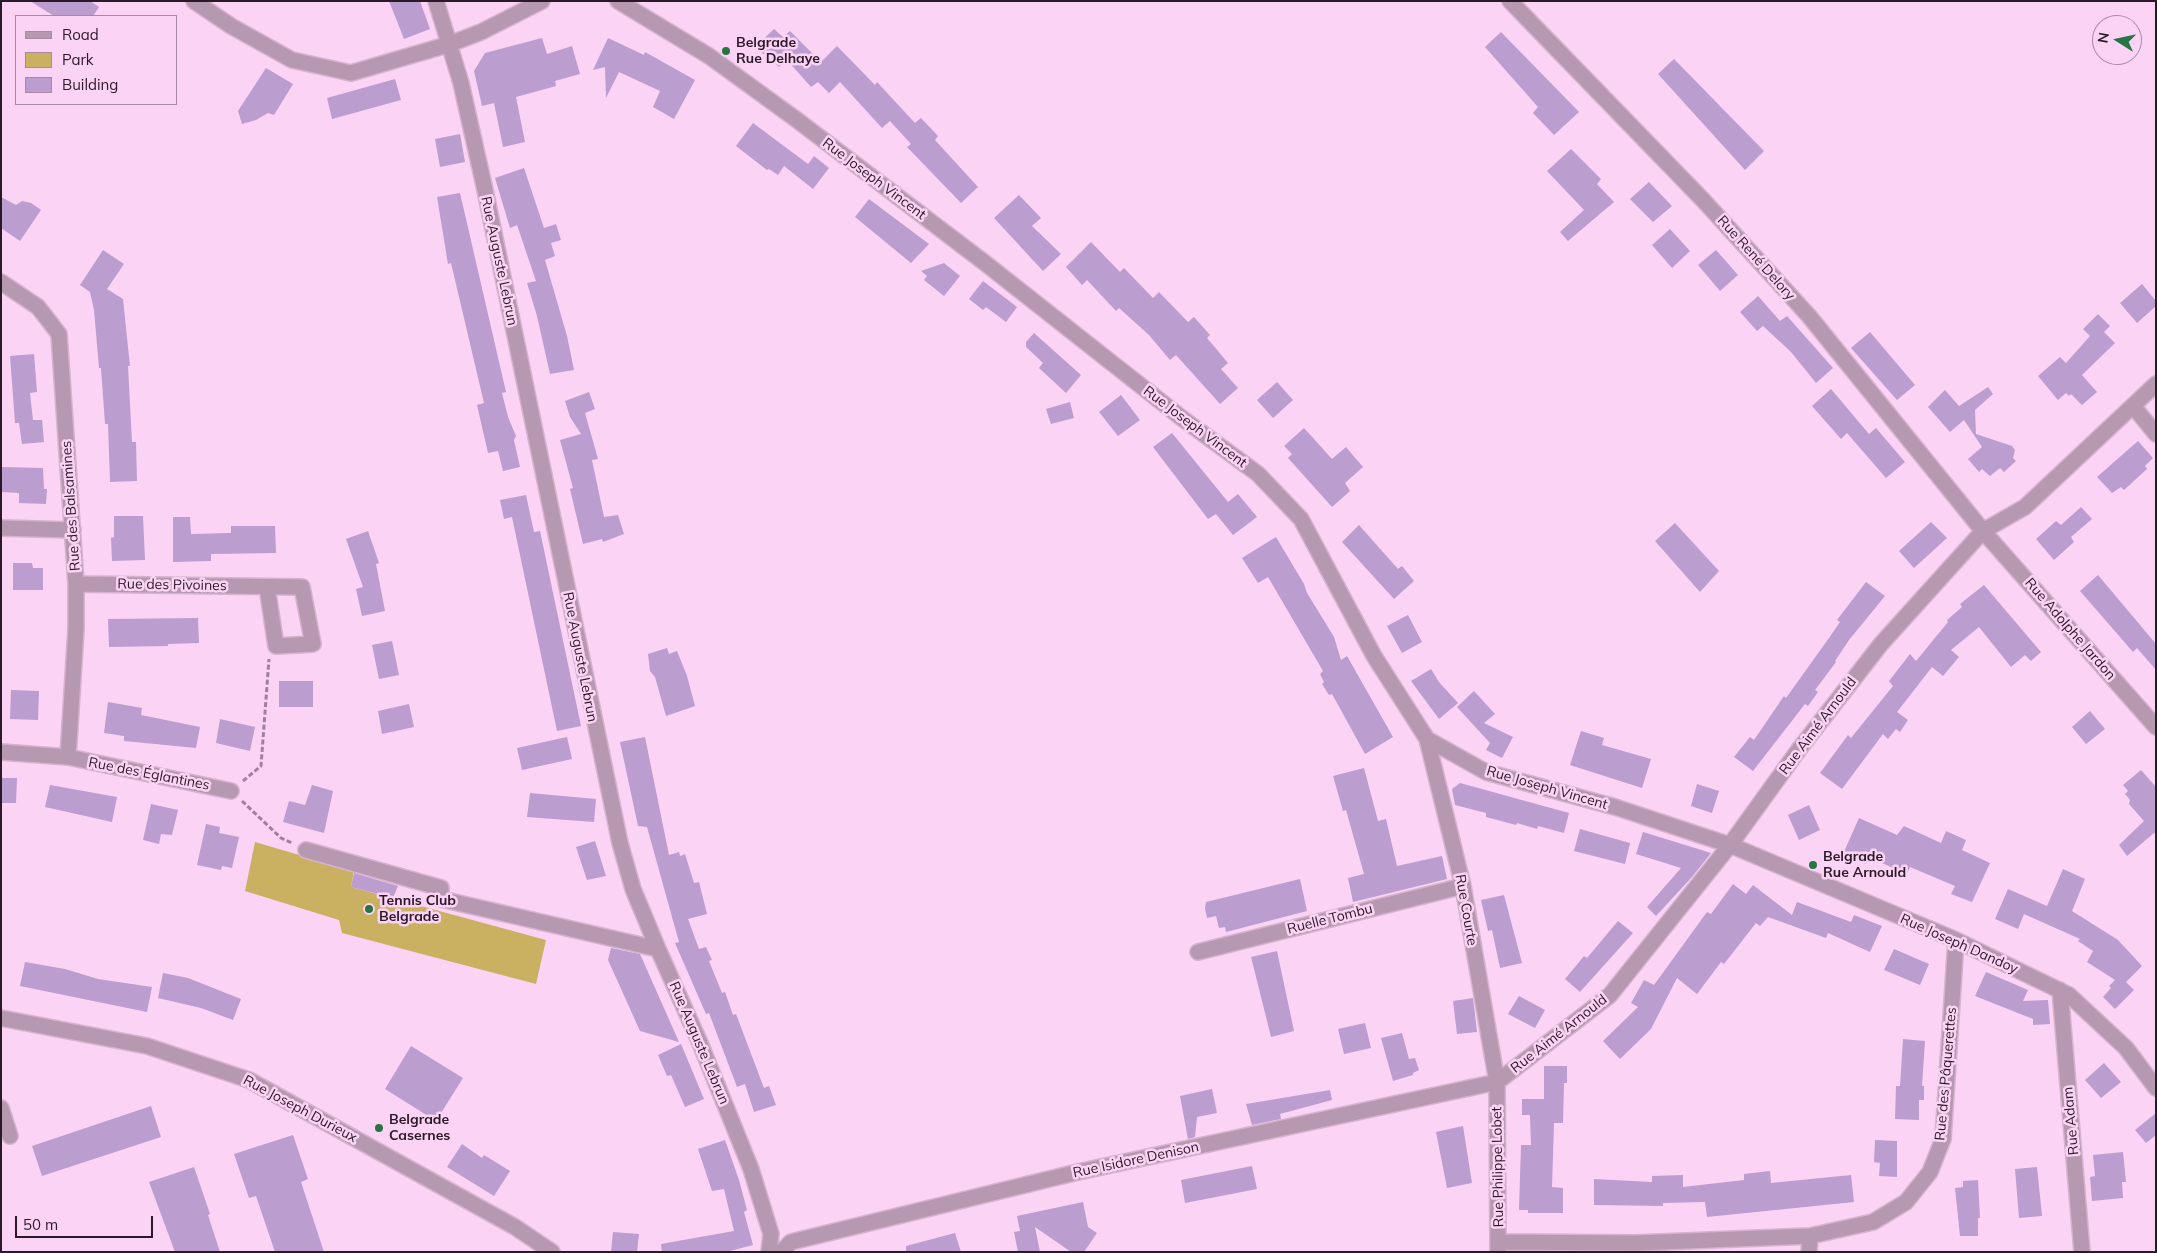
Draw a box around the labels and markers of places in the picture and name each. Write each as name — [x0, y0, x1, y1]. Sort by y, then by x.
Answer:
place label: Belgrade Rue Delhaye — [736, 35, 820, 68]
marker: Belgrade Rue Delhaye — [720, 45, 732, 57]
place label: Belgrade Rue Arnould — [1823, 849, 1906, 882]
marker: Belgrade Rue Arnould — [1807, 859, 1819, 871]
place label: Tennis Club Belgrade — [379, 893, 456, 926]
marker: Tennis Club Belgrade — [363, 903, 375, 915]
place label: Belgrade Casernes — [389, 1112, 450, 1144]
marker: Belgrade Casernes — [373, 1122, 385, 1134]

